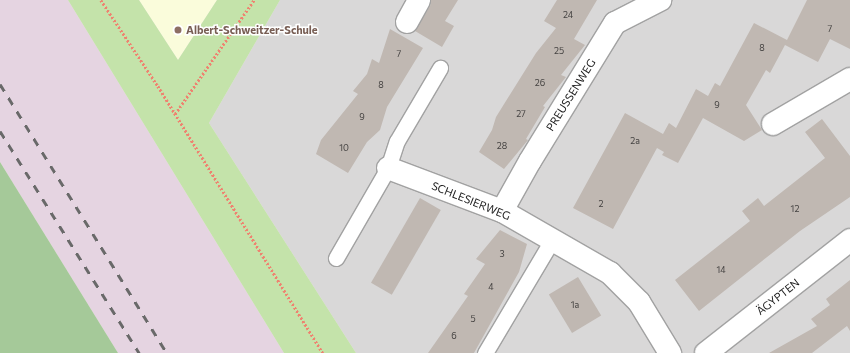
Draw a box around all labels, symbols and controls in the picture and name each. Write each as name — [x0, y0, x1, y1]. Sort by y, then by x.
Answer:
house number: 24 — [563, 10, 573, 20]
place label: Albert-Schweitzer-Schule — [186, 23, 318, 37]
house number: 7 — [828, 24, 832, 34]
marker: Albert-Schweitzer-Schule — [173, 25, 183, 35]
house number: 8 — [759, 43, 765, 53]
house number: 25 — [554, 46, 564, 56]
house number: 7 — [397, 49, 401, 59]
street label: PREUSSENWEG — [544, 57, 598, 133]
house number: 26 — [535, 78, 545, 88]
house number: 8 — [378, 80, 384, 90]
house number: 9 — [714, 100, 720, 110]
house number: 27 — [516, 109, 526, 119]
house number: 9 — [359, 112, 365, 122]
house number: 2a — [630, 136, 640, 146]
house number: 28 — [497, 141, 507, 151]
house number: 10 — [339, 143, 349, 153]
street label: SCHLESIERWEG — [430, 179, 512, 223]
house number: 2 — [599, 199, 603, 209]
house number: 12 — [791, 204, 799, 214]
house number: 3 — [499, 249, 505, 259]
house number: 14 — [716, 265, 726, 275]
street label: ÄGYPTEN — [754, 276, 802, 318]
house number: 4 — [488, 282, 494, 292]
house number: 1a — [571, 300, 579, 310]
house number: 5 — [470, 314, 476, 324]
house number: 6 — [451, 331, 457, 341]

